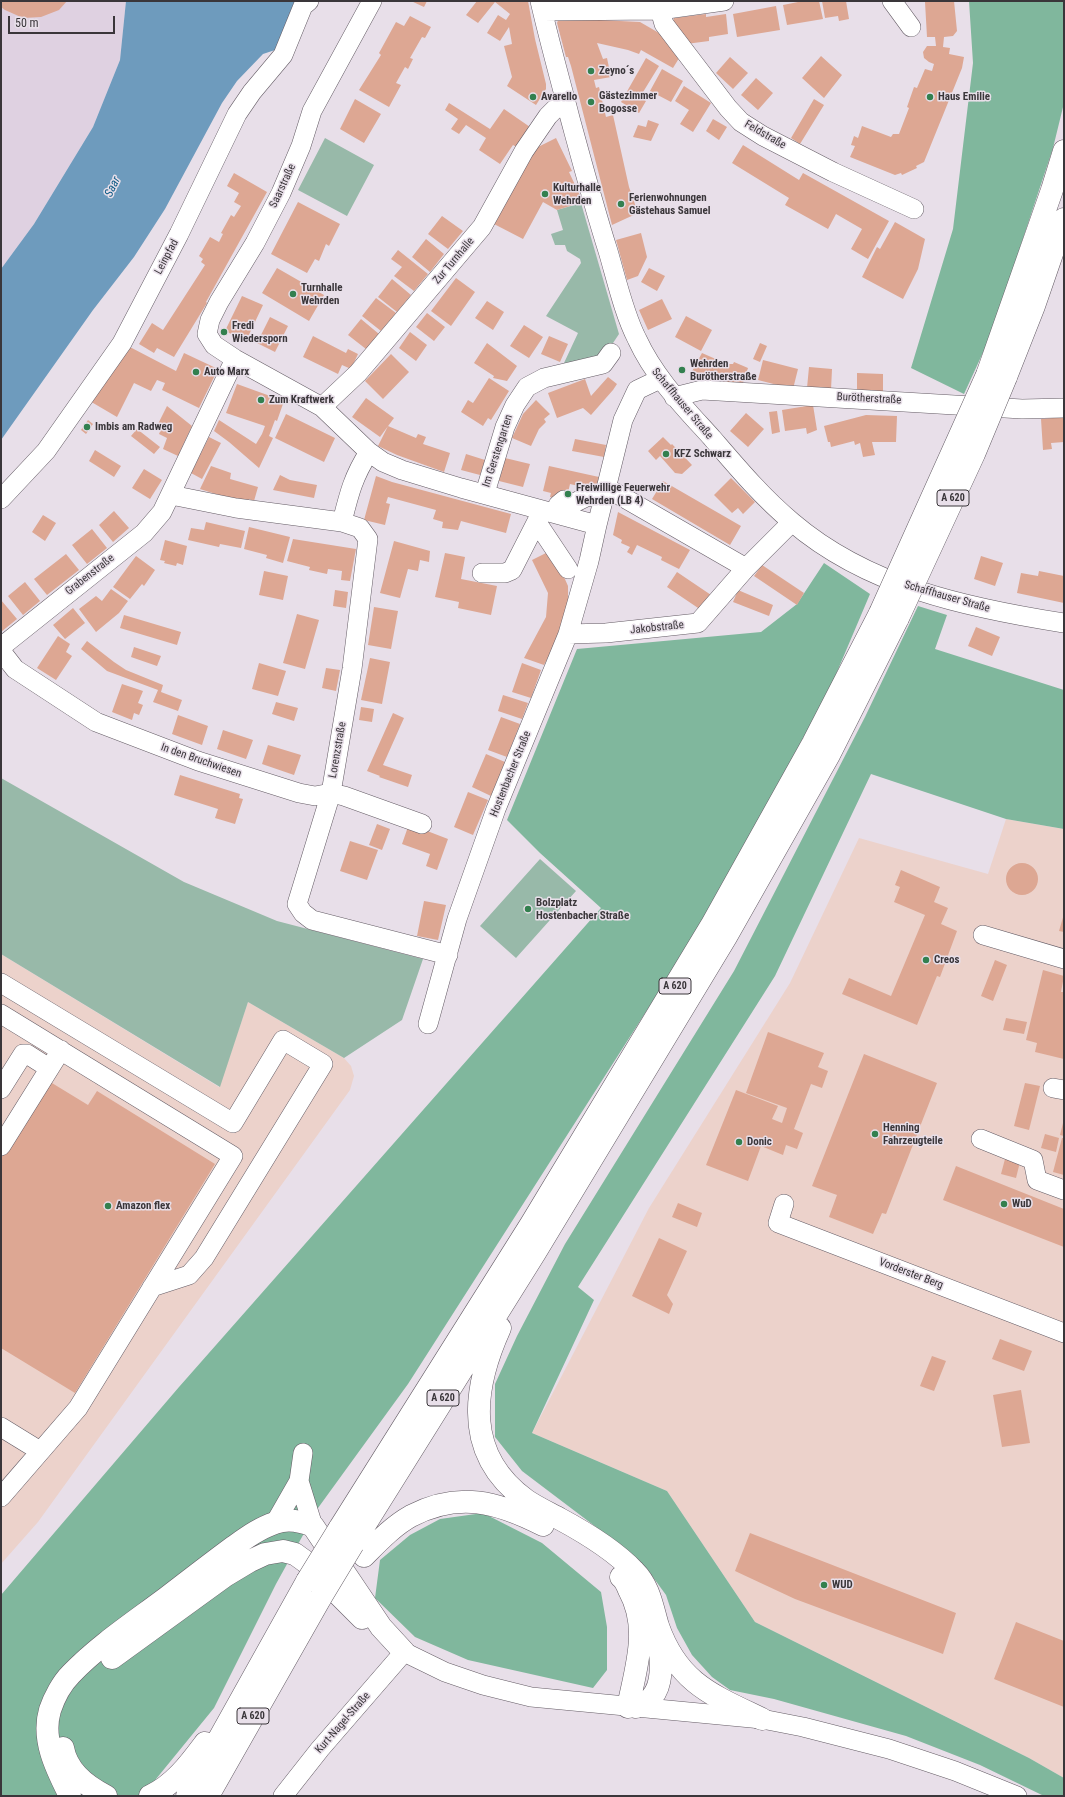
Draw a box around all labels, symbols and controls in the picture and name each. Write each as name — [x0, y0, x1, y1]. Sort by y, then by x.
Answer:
scale bar — [10, 8, 117, 34]
text: 50 m — [15, 16, 39, 30]
place label: Zeyno´s — [599, 64, 634, 78]
marker: Zeyno´s — [586, 66, 596, 76]
place label: Gästezimmer Bogosse — [599, 89, 657, 115]
place label: Avarello — [541, 90, 577, 104]
place label: Haus Emilie — [938, 90, 990, 104]
marker: Avarello — [528, 92, 538, 102]
marker: Haus Emilie — [925, 92, 935, 102]
marker: Gästezimmer Bogosse — [586, 97, 596, 107]
street label: Feldstraße — [742, 118, 788, 152]
street label: Saarstraße — [267, 162, 299, 210]
water label: Saar — [102, 175, 124, 199]
place label: Kulturhalle Wehrden — [553, 181, 601, 207]
marker: Kulturhalle Wehrden — [540, 189, 550, 199]
place label: Ferienwohnungen Gästehaus Samuel — [629, 191, 711, 217]
marker: Ferienwohnungen Gästehaus Samuel — [616, 199, 626, 209]
street label: Zur Turnhalle — [431, 235, 477, 287]
street label: Leinpfad — [152, 237, 182, 277]
place label: Turnhalle Wehrden — [301, 281, 342, 307]
marker: Turnhalle Wehrden — [288, 289, 298, 299]
place label: Fredi Wiedersporn — [232, 319, 288, 345]
marker: Fredi Wiedersporn — [219, 327, 229, 337]
place label: Wehrden Burötherstraße — [690, 357, 757, 383]
place label: Auto Marx — [204, 365, 249, 379]
marker: Wehrden Burötherstraße — [677, 365, 687, 375]
street label: Schaffhauser Straße — [648, 366, 716, 442]
marker: Auto Marx — [191, 367, 201, 377]
street label: Burötherstraße — [836, 391, 902, 407]
place label: Zum Kraftwerk — [269, 393, 334, 407]
marker: Zum Kraftwerk — [256, 395, 266, 405]
street label: Im Gerstengarten — [480, 413, 516, 489]
place label: Imbis am Radweg — [95, 420, 172, 434]
marker: Imbis am Radweg — [82, 422, 92, 432]
place label: KFZ Schwarz — [674, 447, 731, 461]
marker: KFZ Schwarz — [661, 449, 671, 459]
place label: Freiwillige Feuerwehr Wehrden (LB 4) — [576, 481, 670, 507]
marker: Freiwillige Feuerwehr Wehrden (LB 4) — [563, 489, 573, 499]
road number: A 620 — [937, 490, 969, 506]
street label: Grabenstraße — [63, 552, 117, 598]
street label: Schaffhauser Straße — [903, 578, 991, 616]
street label: Jakobstraße — [629, 619, 685, 637]
street label: Lorenzstraße — [327, 721, 349, 779]
street label: Hostenbacher Straße — [488, 729, 534, 819]
street label: In den Bruchwiesen — [159, 741, 243, 781]
place label: Bolzplatz Hostenbacher Straße — [536, 896, 629, 922]
marker: Bolzplatz Hostenbacher Straße — [523, 904, 533, 914]
place label: Creos — [934, 953, 960, 967]
marker: Creos — [921, 955, 931, 965]
road number: A 620 — [659, 978, 691, 994]
place label: Henning Fahrzeugteile — [883, 1121, 943, 1147]
marker: Henning Fahrzeugteile — [870, 1129, 880, 1139]
place label: Donic — [747, 1135, 772, 1149]
marker: Donic — [734, 1137, 744, 1147]
place label: WuD — [1012, 1197, 1032, 1211]
place label: Amazon flex — [116, 1199, 170, 1213]
marker: WuD — [999, 1199, 1009, 1209]
marker: Amazon flex — [103, 1201, 113, 1211]
street label: Vorderster Berg — [877, 1256, 945, 1292]
road number: A 620 — [427, 1390, 459, 1406]
place label: WUD — [832, 1578, 853, 1592]
marker: WUD — [819, 1580, 829, 1590]
street label: Kurt-Nagel-Straße — [313, 1690, 373, 1756]
road number: A 620 — [237, 1708, 269, 1724]

